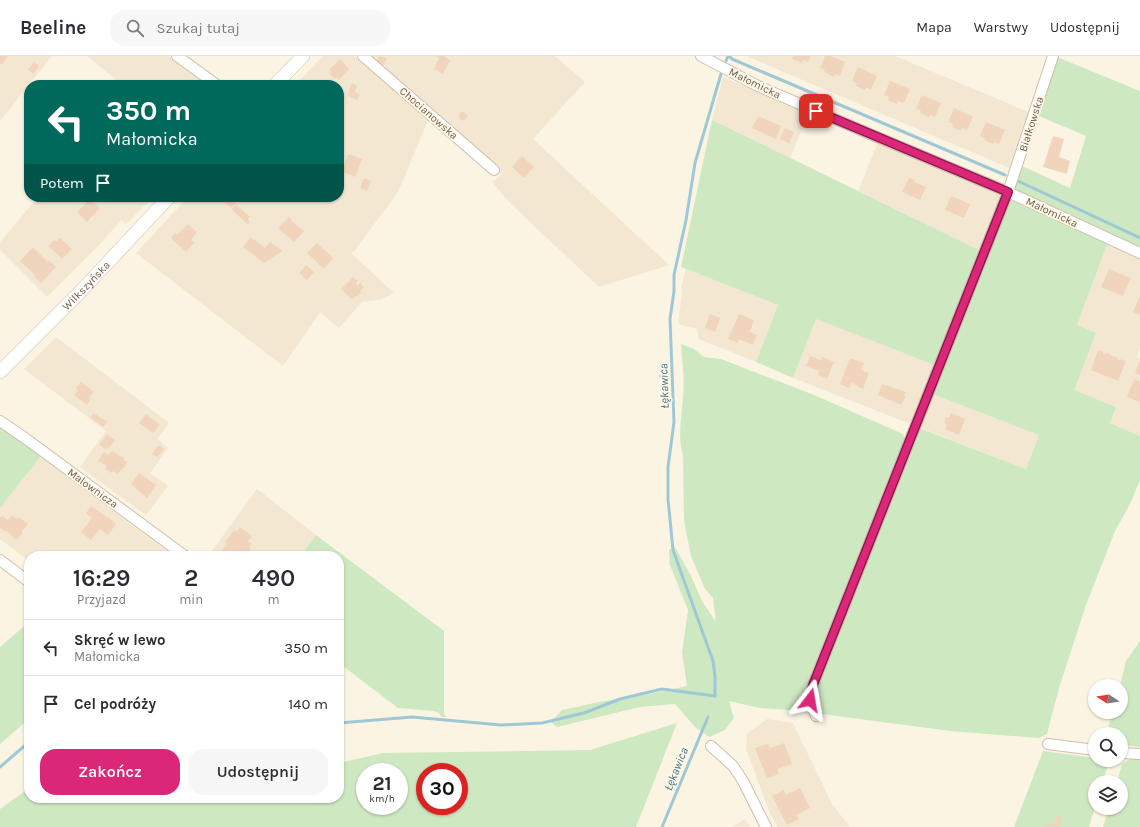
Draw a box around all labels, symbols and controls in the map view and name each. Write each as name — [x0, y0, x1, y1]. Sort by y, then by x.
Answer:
search box — [110, 10, 390, 46]
text: Beeline — [20, 17, 86, 39]
icon: search — [124, 17, 146, 39]
text: Szukaj tutaj — [156, 19, 240, 37]
text: Mapa — [916, 19, 952, 36]
text: Warstwy — [974, 19, 1028, 36]
text: Udostępnij — [1050, 19, 1120, 36]
street label: Małomicka — [727, 65, 783, 102]
street label: Chocianowska — [397, 85, 461, 142]
text: 350 m — [106, 94, 191, 127]
pin — [799, 94, 833, 128]
street label: Białkowska — [1016, 95, 1047, 153]
icon: left — [40, 96, 92, 148]
icon: arrive — [805, 100, 827, 122]
text: Małomicka — [106, 128, 198, 150]
icon: arrive — [92, 172, 114, 194]
text: Potem — [40, 174, 84, 192]
street label: Małomicka — [1024, 195, 1080, 230]
street label: Wilkszyńska — [60, 258, 113, 313]
water label: Łękawica — [656, 363, 672, 409]
street label: Malownicza — [65, 466, 121, 511]
text: 16:29 — [73, 564, 130, 592]
text: 2 — [184, 564, 198, 592]
text: 490 — [252, 564, 295, 592]
text: Przyjazd — [77, 592, 126, 607]
text: min — [179, 592, 203, 607]
text: m — [267, 592, 280, 607]
text: Skręć w lewo — [74, 631, 166, 649]
icon: left — [40, 637, 62, 659]
text: 350 m — [284, 639, 328, 657]
text: Małomicka — [74, 649, 140, 664]
position arrow — [789, 679, 831, 721]
north arrow — [1088, 679, 1128, 719]
map controls — [1088, 679, 1128, 815]
icon: arrive — [40, 693, 62, 715]
text: Cel podróży — [74, 695, 156, 713]
text: 140 m — [288, 695, 328, 713]
button: search — [1088, 727, 1128, 767]
water label: Łękawica — [661, 745, 691, 793]
button: Zakończ — [40, 749, 180, 795]
button: Udostępnij — [188, 749, 328, 795]
speed limit sign: 30 — [416, 763, 468, 815]
text: 21 — [372, 772, 392, 795]
button: layers — [1088, 775, 1128, 815]
text: km/h — [369, 793, 395, 805]

